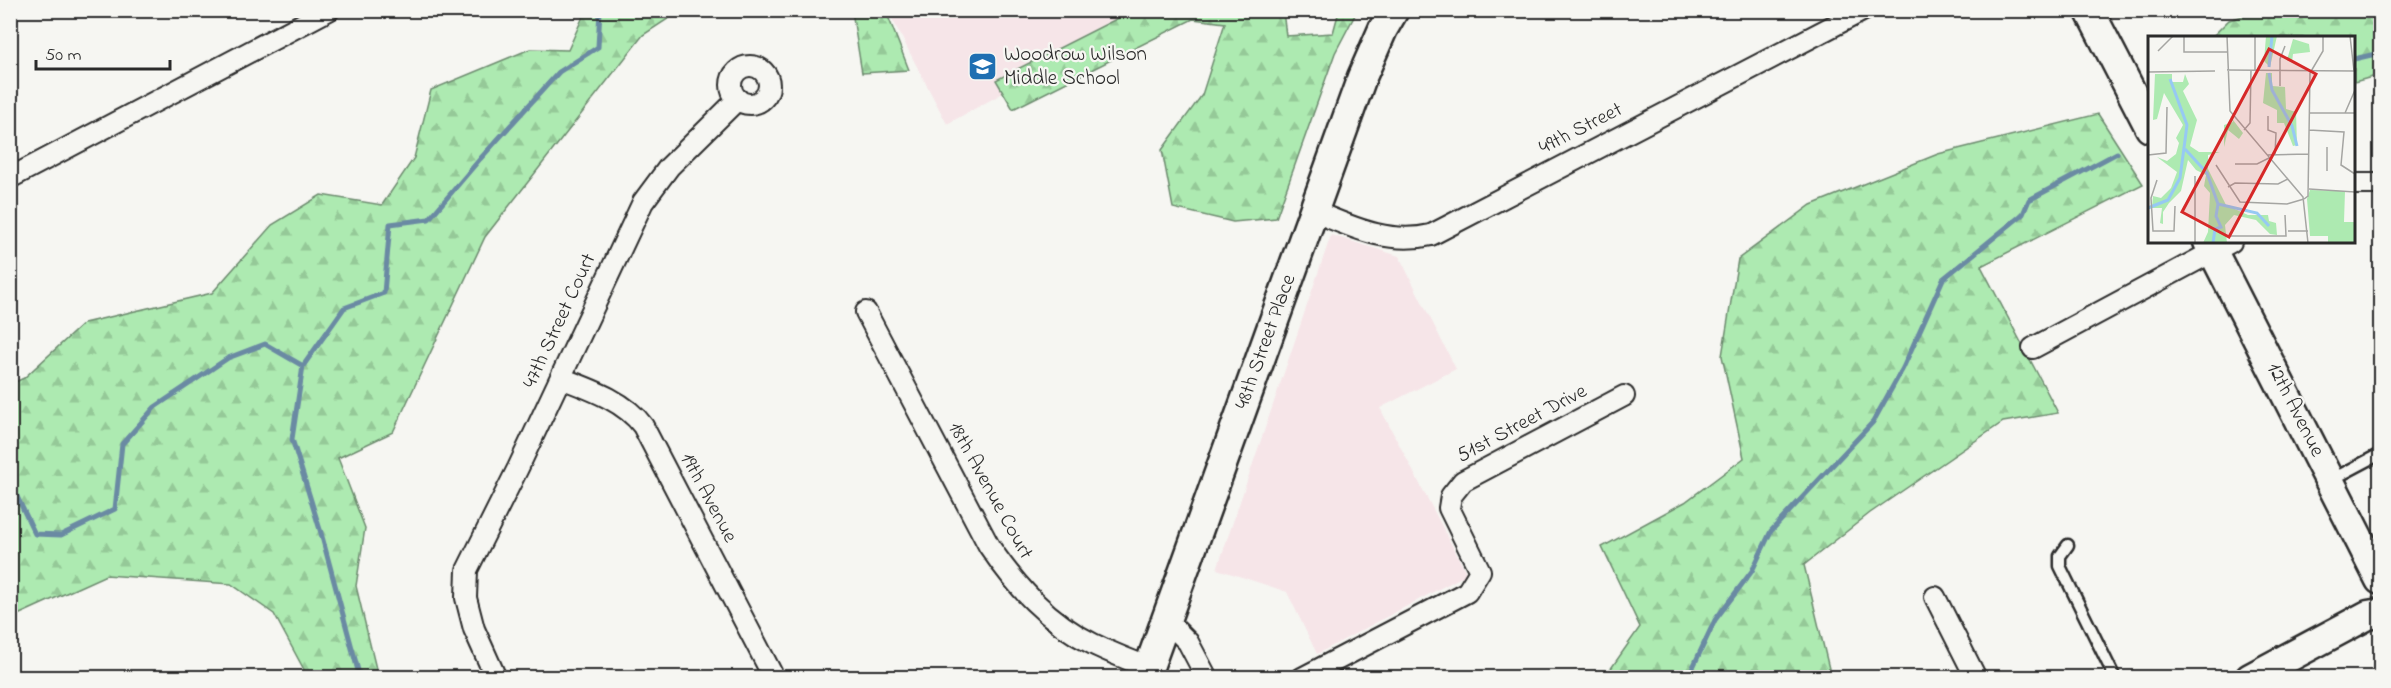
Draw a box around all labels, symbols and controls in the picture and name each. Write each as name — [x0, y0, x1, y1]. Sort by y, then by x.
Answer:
scale bar — [36, 33, 170, 71]
inset map — [2148, 36, 2355, 243]
place label: Woodrow Wilson Middle School — [1004, 40, 1147, 94]
text: 50 m — [45, 43, 82, 69]
school or university icon: Woodrow Wilson Middle School — [967, 51, 999, 83]
street label: 49th Street — [1534, 95, 1628, 163]
street label: 47th Street Court — [516, 249, 604, 393]
street label: 48th Street Place — [1228, 270, 1304, 414]
street label: 12th Avenue — [2258, 358, 2332, 463]
street label: 51st Street Drive — [1452, 377, 1593, 471]
street label: 18th Avenue Court — [940, 417, 1040, 565]
street label: 19th Avenue — [672, 448, 745, 549]

